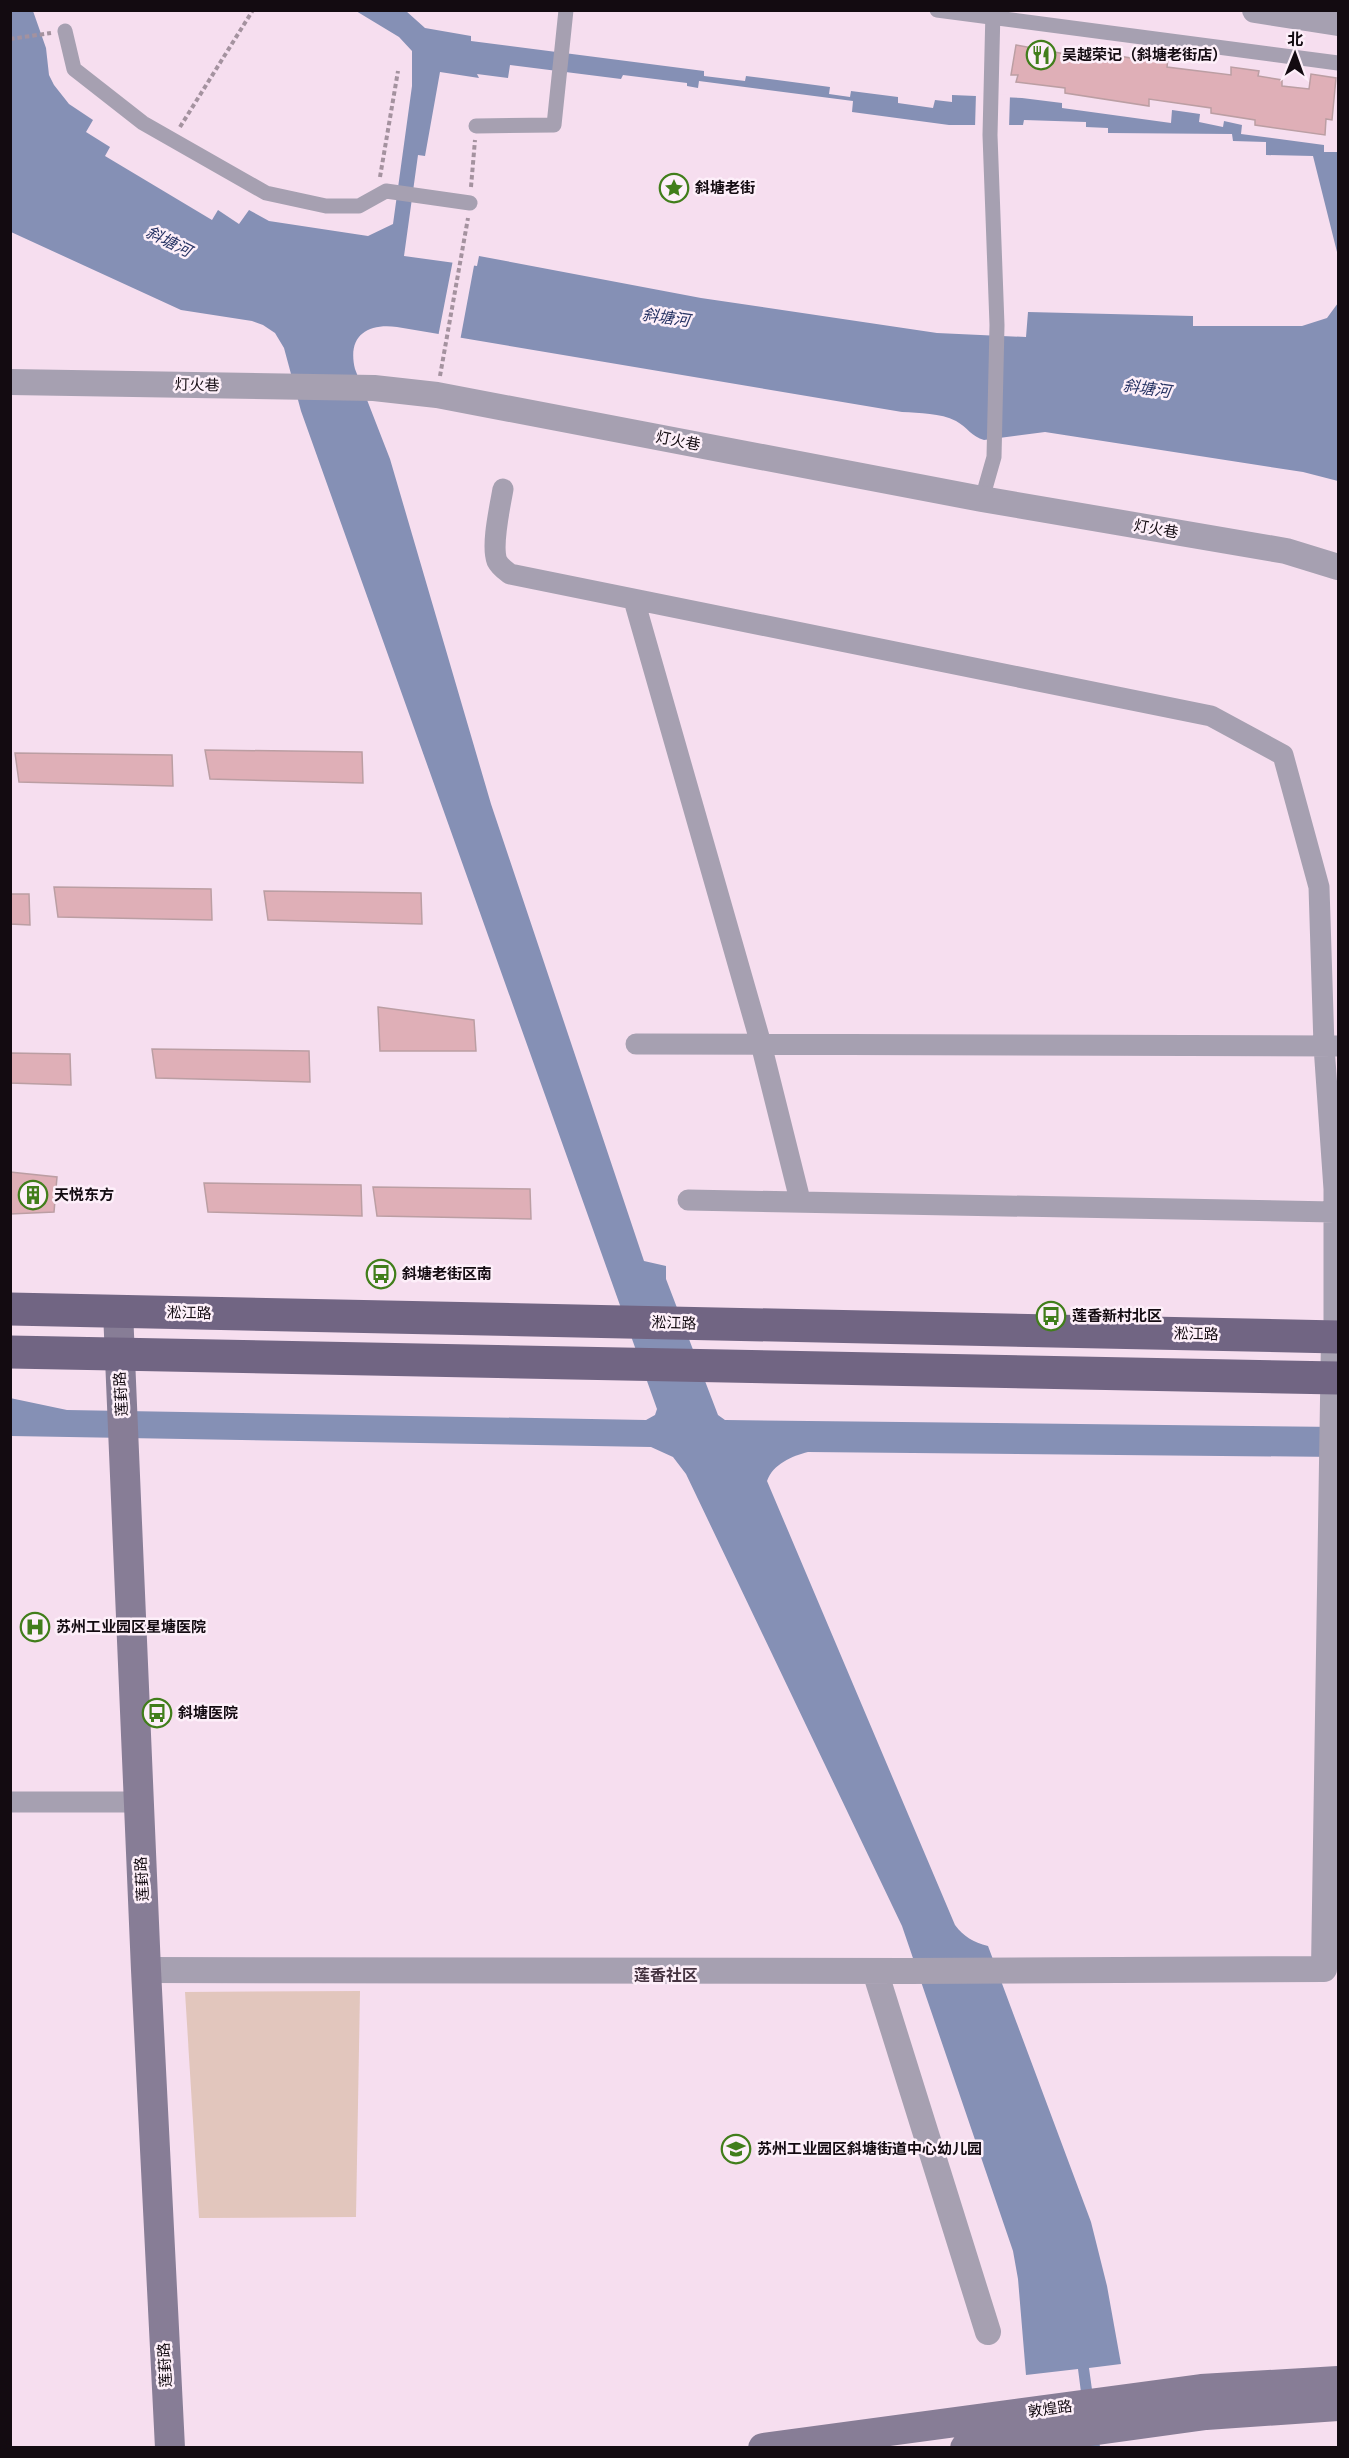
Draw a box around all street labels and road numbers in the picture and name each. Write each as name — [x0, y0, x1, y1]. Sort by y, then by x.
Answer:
street label: 灯火巷 — [174, 377, 220, 393]
street label: 灯火巷 — [654, 429, 702, 453]
street label: 灯火巷 — [1132, 517, 1180, 541]
street label: 淞江路 — [166, 1305, 212, 1321]
street label: 淞江路 — [651, 1314, 697, 1332]
street label: 淞江路 — [1173, 1326, 1219, 1342]
street label: 莲葑路 — [112, 1371, 130, 1417]
street label: 莲葑路 — [133, 1856, 151, 1902]
street label: 莲葑路 — [156, 2342, 174, 2388]
street label: 敦煌路 — [1027, 2398, 1073, 2420]

